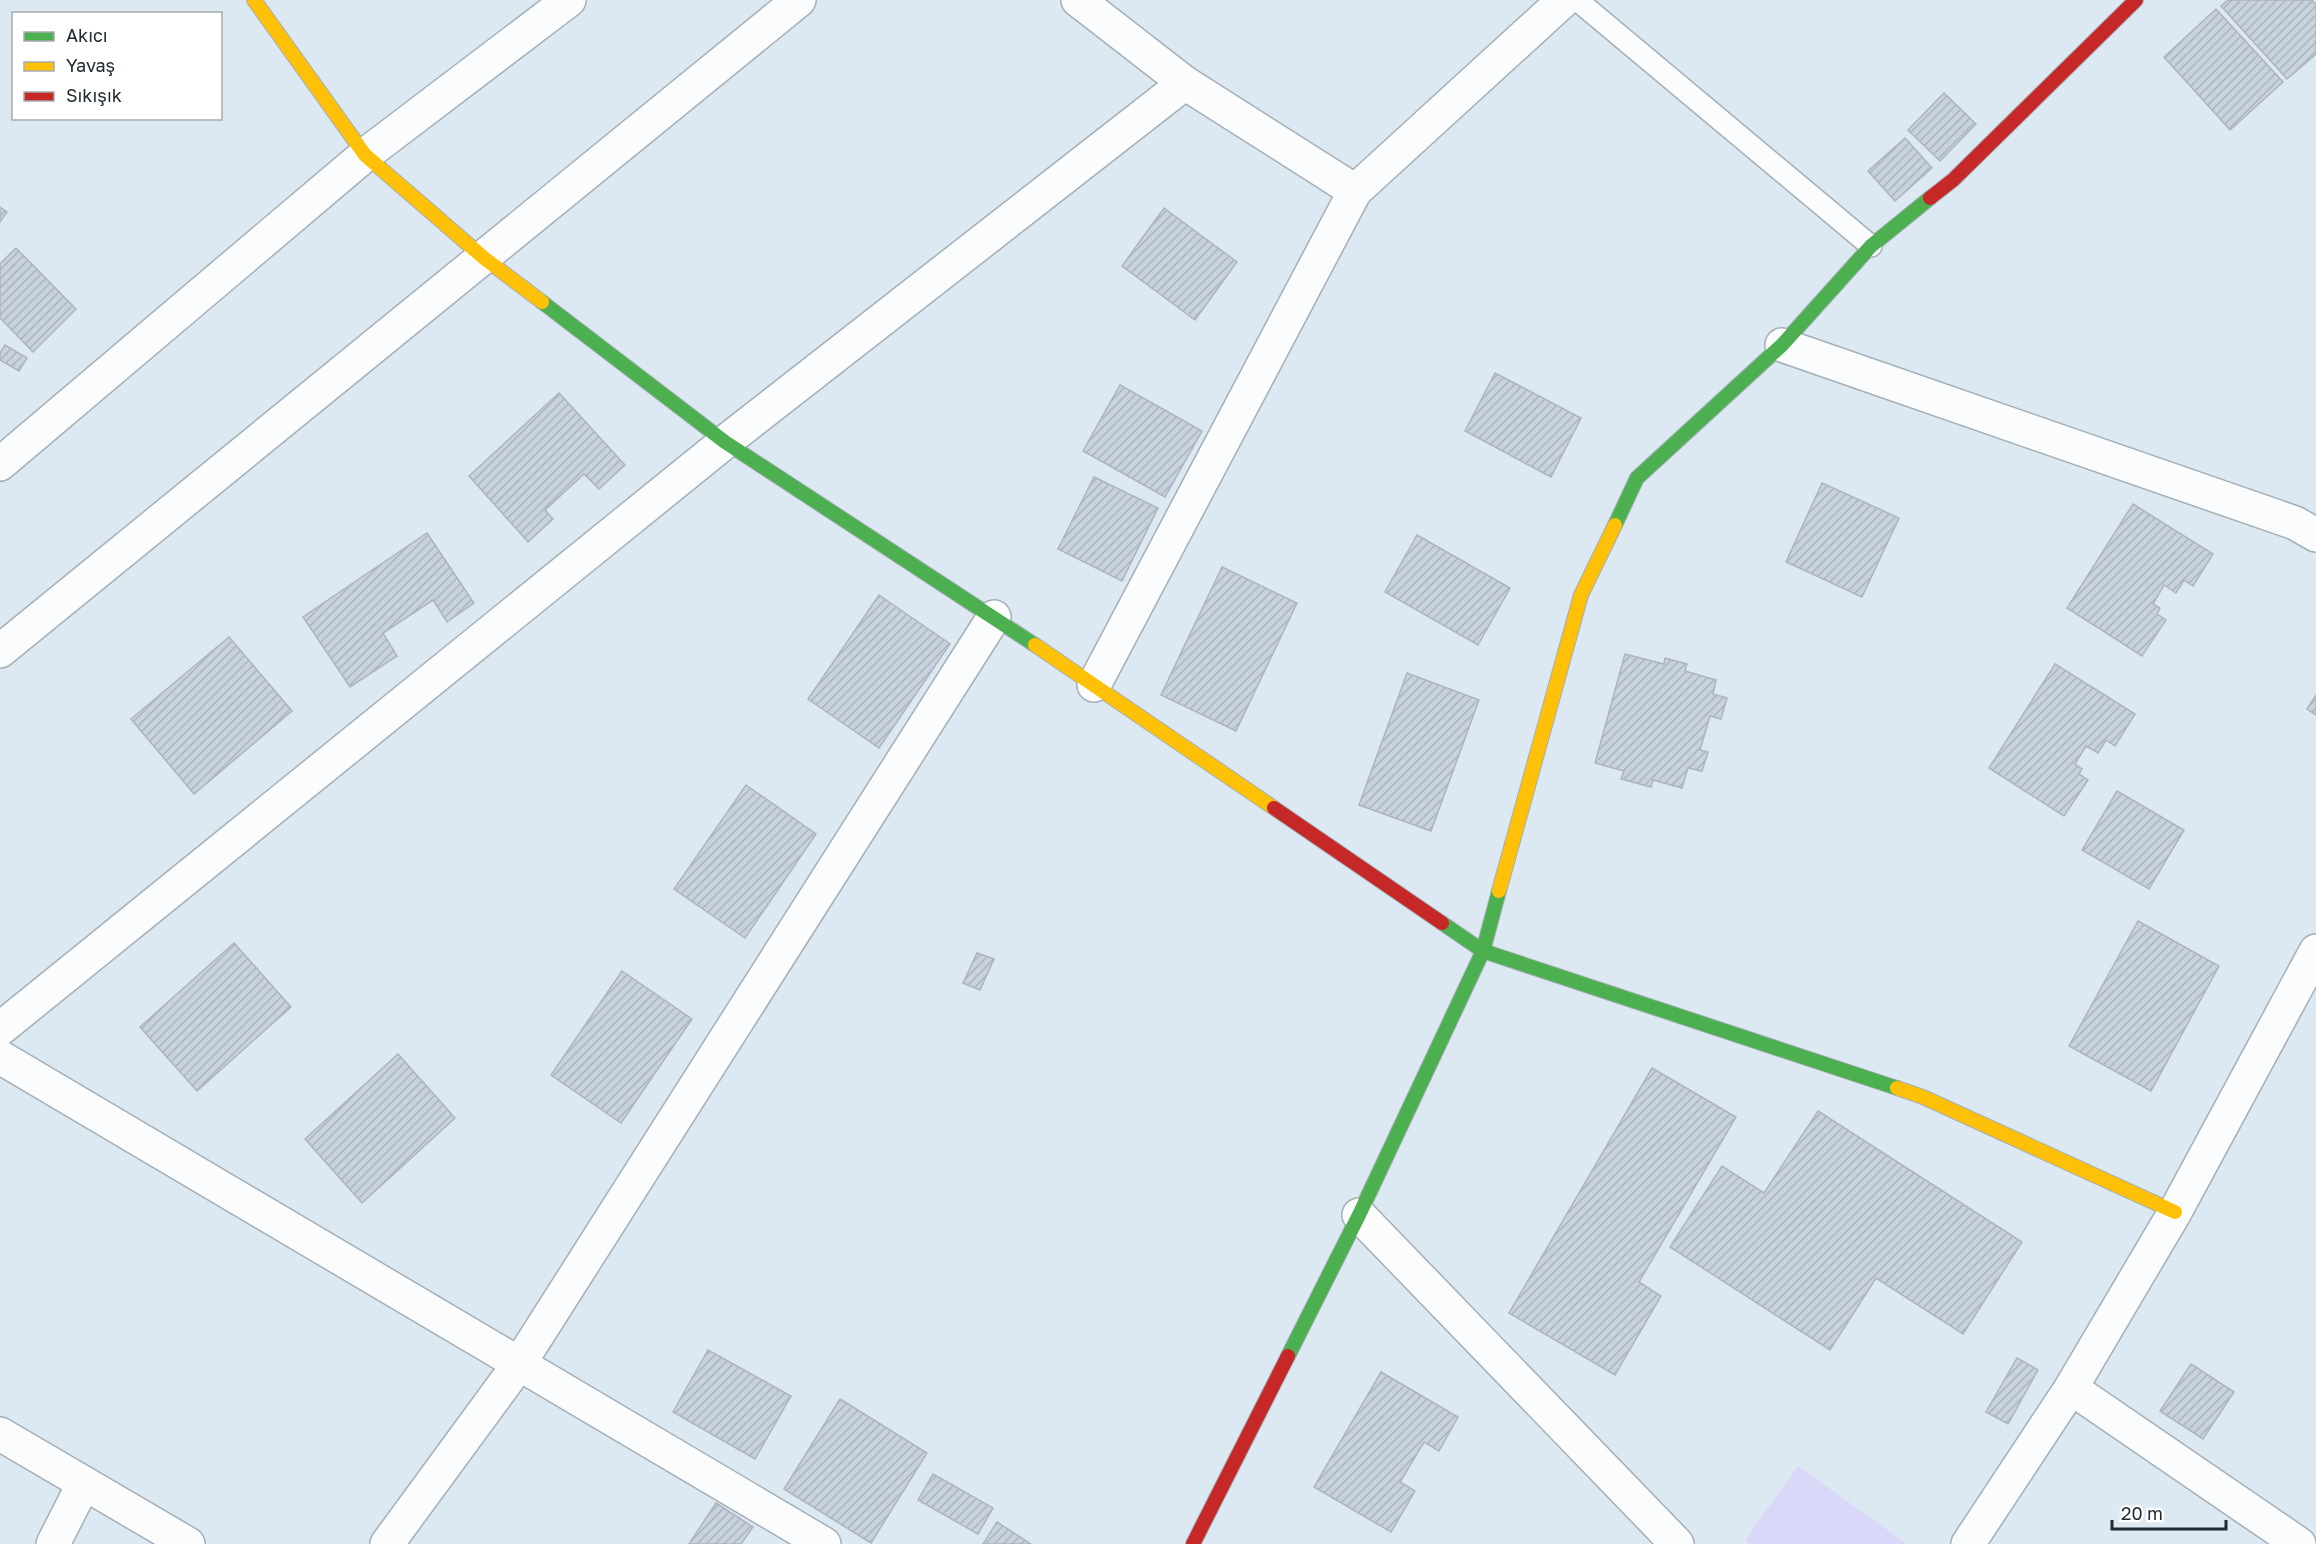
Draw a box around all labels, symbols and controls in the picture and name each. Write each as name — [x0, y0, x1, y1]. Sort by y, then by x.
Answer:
legend — [12, 12, 222, 120]
text: Akıcı — [66, 24, 108, 46]
text: Yavaş — [66, 54, 115, 76]
text: Sıkışık — [66, 84, 122, 106]
scale bar — [2112, 1493, 2226, 1531]
text: 20 m — [2121, 1502, 2163, 1524]

